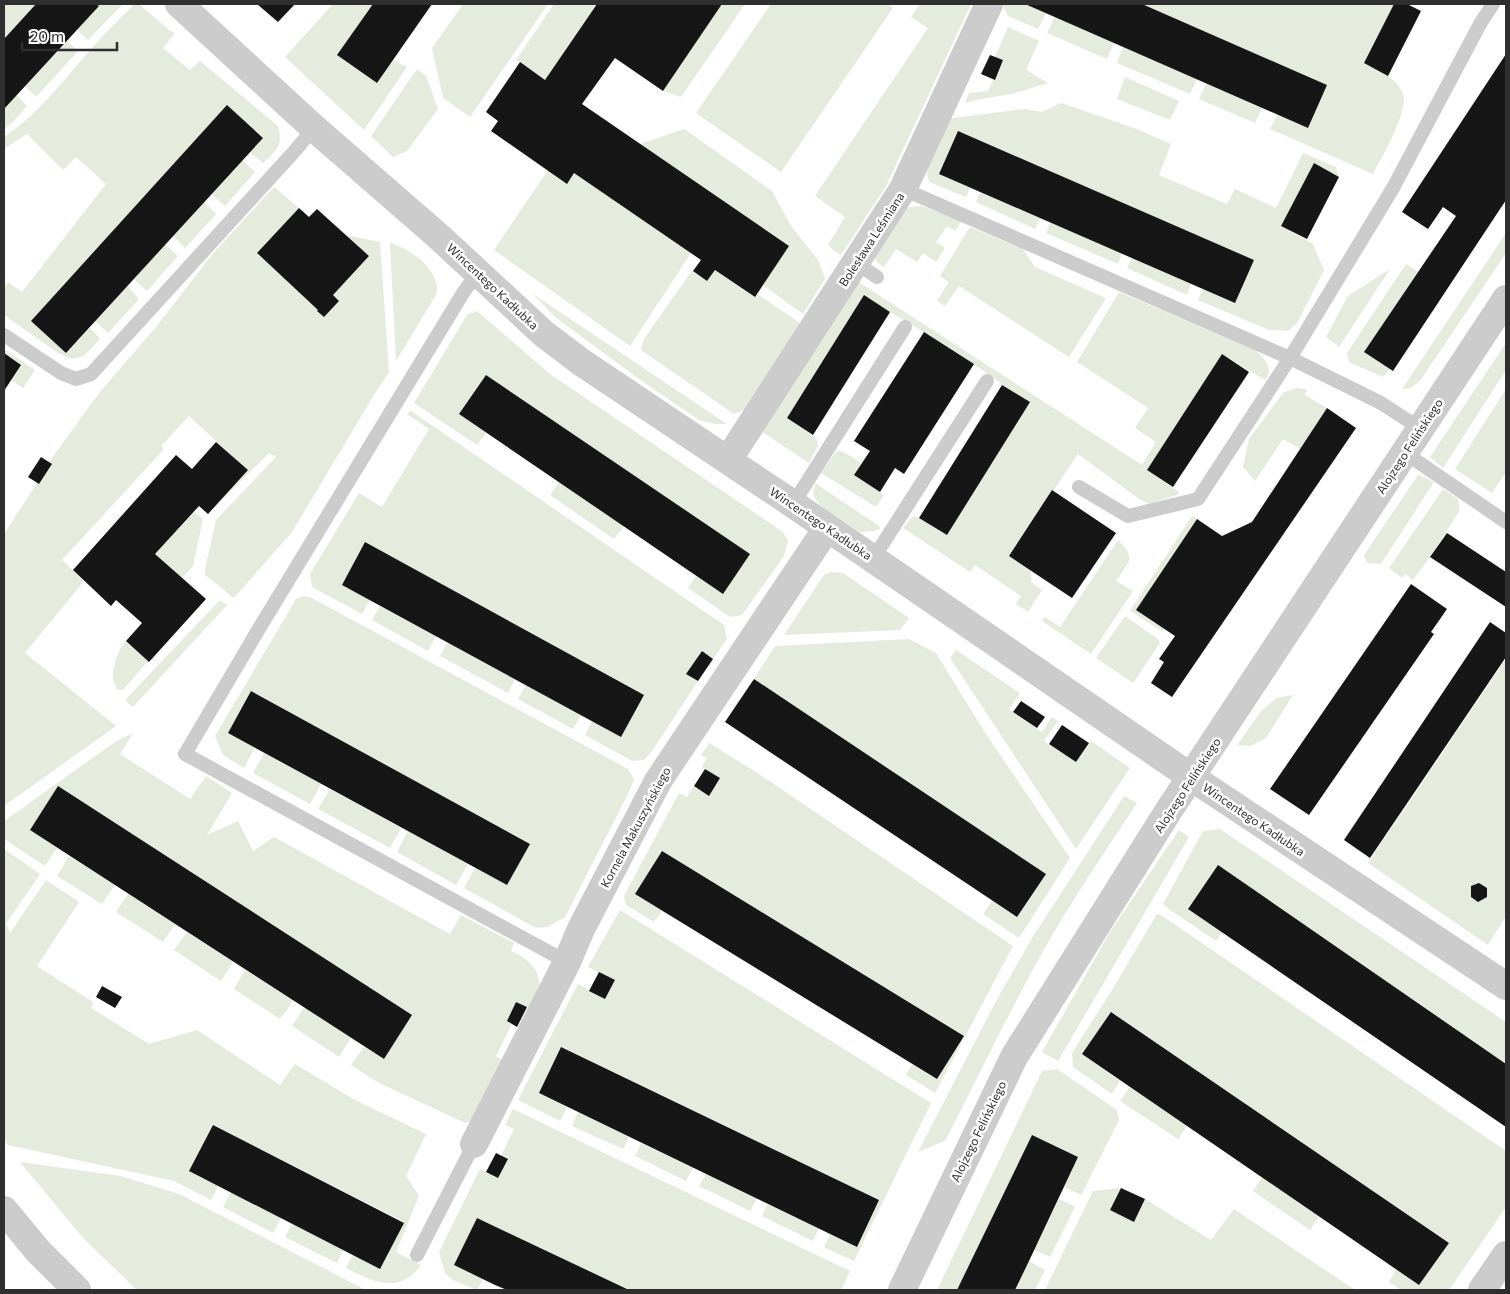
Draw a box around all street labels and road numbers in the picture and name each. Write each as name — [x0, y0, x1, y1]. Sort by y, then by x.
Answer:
street label: Bolesława Leśmiana — [835, 189, 907, 289]
street label: Wincentego Kadłubka — [444, 240, 542, 332]
street label: Alojzego Felińskiego — [1373, 396, 1445, 496]
street label: Wincentego Kadłubka — [767, 484, 875, 562]
street label: Alojzego Felińskiego — [1151, 735, 1223, 835]
street label: Kornela Makuszyńskiego — [597, 764, 673, 890]
street label: Wincentego Kadłubka — [1200, 780, 1308, 858]
street label: Alojzego Felińskiego — [947, 1078, 1009, 1184]

